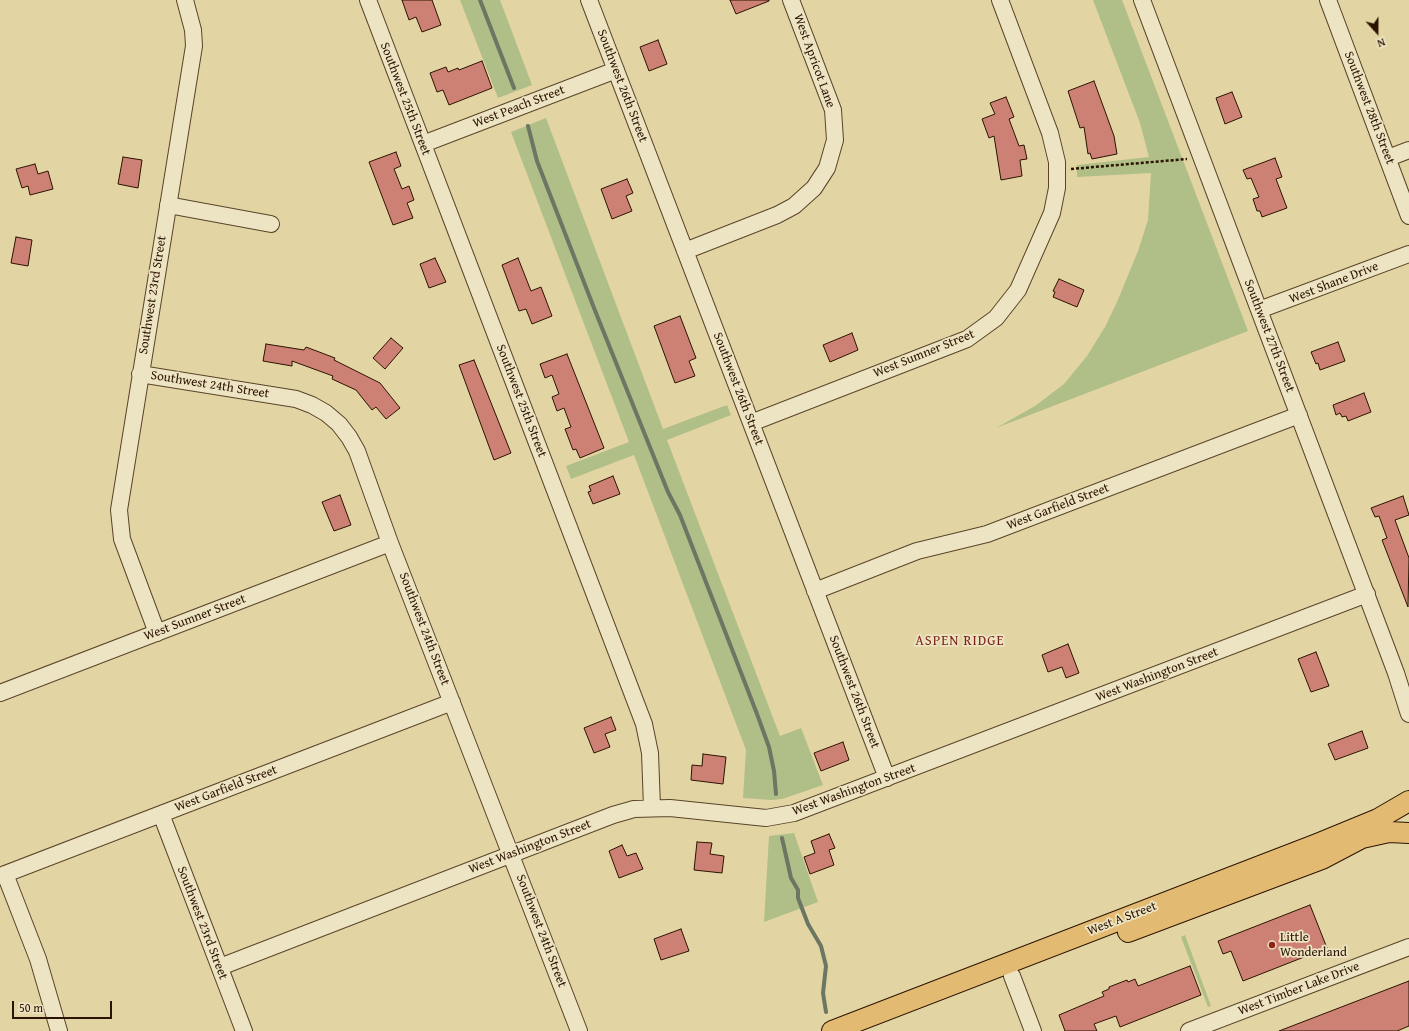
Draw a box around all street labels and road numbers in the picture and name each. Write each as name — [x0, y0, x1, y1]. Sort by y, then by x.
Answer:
street label: West Apricot Lane — [790, 12, 838, 110]
street label: Southwest 26th Street — [593, 27, 651, 145]
street label: Southwest 25th Street — [376, 40, 434, 158]
street label: Southwest 28th Street — [1340, 49, 1398, 167]
street label: West Peach Street — [471, 82, 567, 132]
street label: Southwest 23rd Street — [136, 235, 170, 355]
street label: West Shane Drive — [1287, 259, 1381, 307]
street label: Southwest 27th Street — [1240, 277, 1298, 395]
street label: West Sumner Street — [871, 327, 977, 381]
street label: Southwest 26th Street — [709, 330, 767, 448]
street label: Southwest 25th Street — [492, 342, 550, 460]
street label: Southwest 24th Street — [150, 368, 270, 402]
street label: West Garfield Street — [1004, 480, 1112, 534]
street label: Southwest 24th Street — [395, 570, 453, 688]
street label: West Sumner Street — [142, 591, 248, 645]
street label: Southwest 26th Street — [825, 633, 883, 751]
street label: West Washington Street — [1093, 644, 1221, 706]
street label: West Washington Street — [790, 760, 918, 820]
street label: West Garfield Street — [172, 762, 280, 816]
street label: West Washington Street — [466, 816, 594, 878]
street label: Southwest 23rd Street — [173, 864, 231, 982]
street label: Southwest 24th Street — [512, 872, 570, 990]
street label: West A Street — [1085, 899, 1159, 939]
street label: West Timber Lake Drive — [1236, 959, 1362, 1019]

